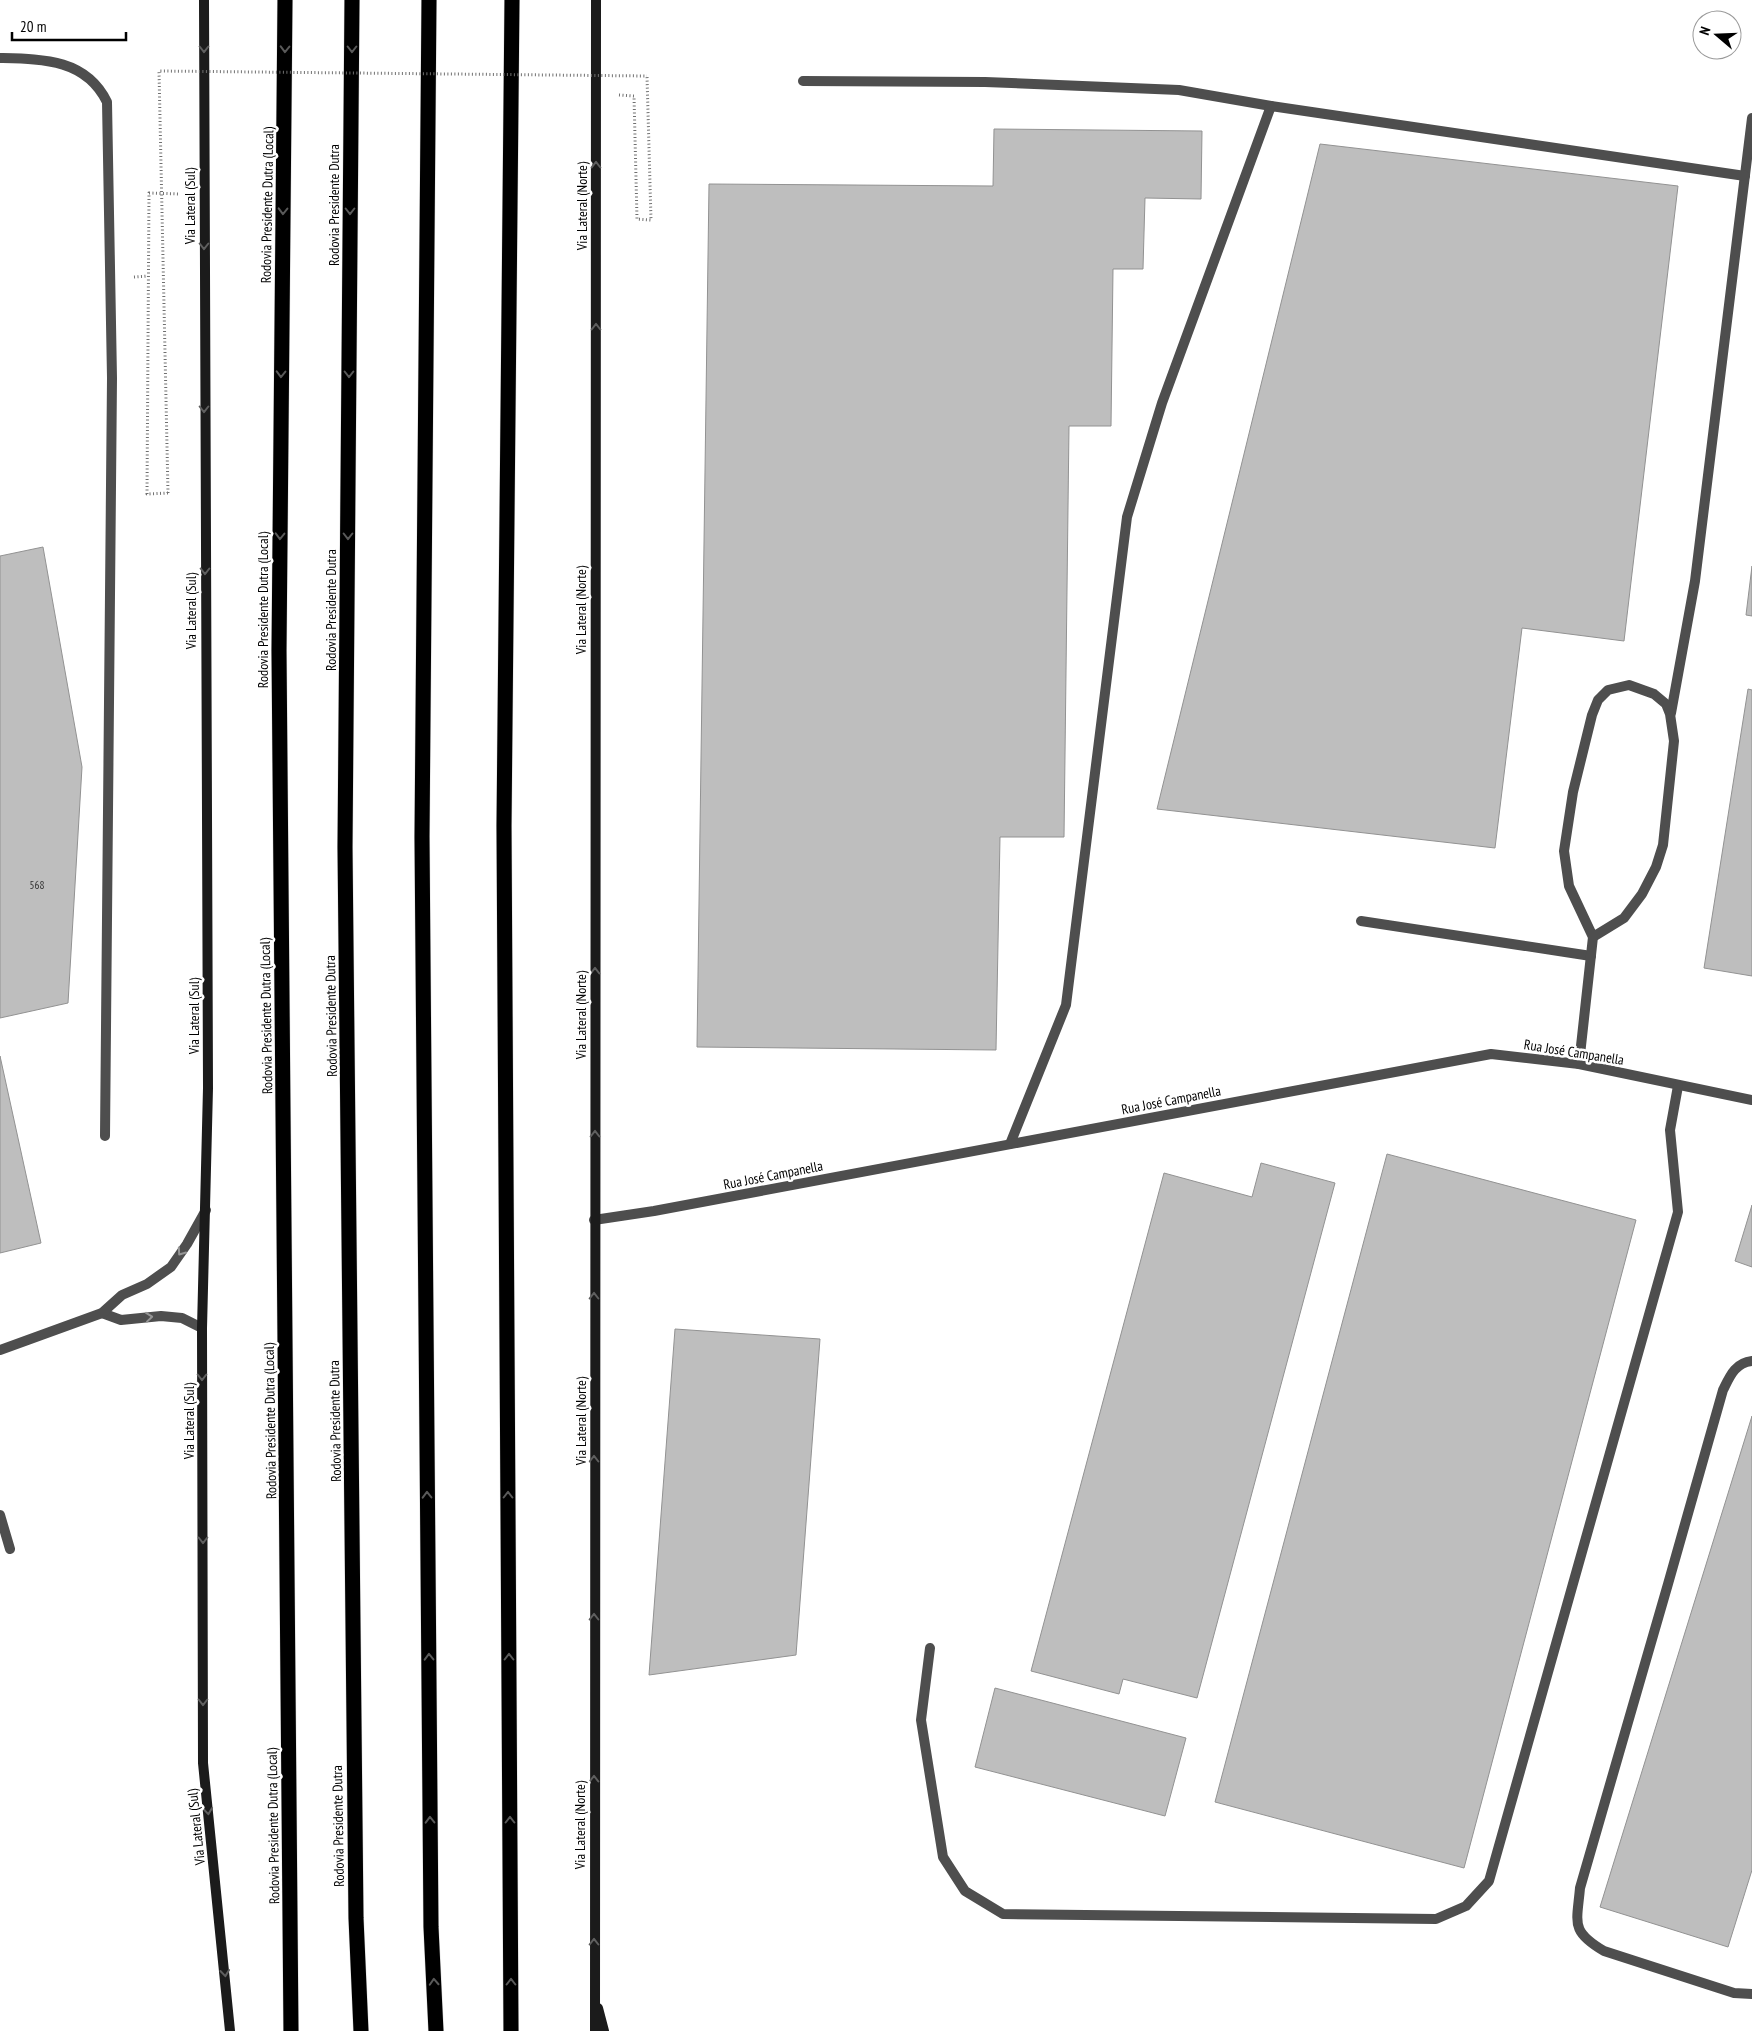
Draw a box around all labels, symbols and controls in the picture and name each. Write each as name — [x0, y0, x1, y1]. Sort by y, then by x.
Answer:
scale bar — [12, 10, 126, 42]
north arrow — [1692, 10, 1742, 60]
text: 20 m — [20, 17, 46, 36]
text: N — [1695, 24, 1714, 37]
one-way arrow — [199, 45, 209, 53]
one-way arrow — [280, 45, 290, 53]
one-way arrow — [347, 45, 357, 53]
street label: Rodovia Presidente Dutra (Local) — [257, 126, 277, 283]
street label: Rodovia Presidente Dutra — [325, 144, 343, 266]
street label: Via Lateral (Norte) — [573, 161, 591, 251]
one-way arrow — [591, 161, 601, 168]
street label: Via Lateral (Sul) — [181, 167, 199, 245]
one-way arrow — [278, 208, 288, 215]
one-way arrow — [345, 208, 355, 215]
one-way arrow — [199, 242, 209, 250]
one-way arrow — [591, 323, 601, 331]
one-way arrow — [276, 370, 287, 378]
one-way arrow — [344, 370, 354, 378]
one-way arrow — [199, 405, 209, 413]
street label: Rodovia Presidente Dutra (Local) — [254, 531, 272, 688]
one-way arrow — [275, 532, 285, 540]
one-way arrow — [343, 532, 353, 540]
street label: Rodovia Presidente Dutra — [322, 549, 340, 671]
street label: Via Lateral (Norte) — [572, 565, 590, 655]
one-way arrow — [200, 568, 210, 575]
street label: Via Lateral (Sul) — [182, 572, 200, 650]
house number: 568 — [30, 878, 44, 892]
street label: Rodovia Presidente Dutra (Local) — [256, 937, 276, 1094]
street label: Rodovia Presidente Dutra — [321, 955, 341, 1077]
one-way arrow — [590, 967, 600, 975]
street label: Via Lateral (Norte) — [572, 970, 590, 1060]
street label: Via Lateral (Sul) — [185, 977, 203, 1055]
street label: Rua José Campanella — [1523, 1035, 1625, 1069]
street label: Rua José Campanella — [1120, 1082, 1222, 1118]
one-way arrow — [590, 1130, 600, 1138]
street label: Rua José Campanella — [722, 1157, 824, 1193]
one-way arrow — [178, 1246, 187, 1256]
one-way arrow — [589, 1292, 599, 1300]
one-way arrow — [145, 1312, 153, 1323]
street label: Rodovia Presidente Dutra (Local) — [260, 1342, 280, 1499]
street label: Rodovia Presidente Dutra — [325, 1360, 345, 1482]
one-way arrow — [197, 1374, 207, 1381]
street label: Via Lateral (Norte) — [572, 1376, 590, 1466]
street label: Via Lateral (Sul) — [180, 1382, 198, 1460]
one-way arrow — [589, 1455, 599, 1462]
one-way arrow — [422, 1491, 432, 1498]
one-way arrow — [503, 1491, 513, 1498]
one-way arrow — [198, 1536, 208, 1544]
one-way arrow — [589, 1613, 599, 1620]
one-way arrow — [424, 1653, 434, 1661]
one-way arrow — [504, 1653, 514, 1661]
one-way arrow — [198, 1698, 208, 1706]
street label: Rodovia Presidente Dutra (Local) — [263, 1747, 283, 1904]
street label: Rodovia Presidente Dutra — [328, 1765, 348, 1887]
one-way arrow — [589, 1775, 599, 1783]
street label: Via Lateral (Norte) — [571, 1780, 589, 1870]
street label: Via Lateral (Sul) — [183, 1787, 209, 1867]
one-way arrow — [202, 1808, 213, 1816]
one-way arrow — [425, 1816, 435, 1824]
one-way arrow — [505, 1816, 515, 1824]
one-way arrow — [589, 1938, 599, 1946]
one-way arrow — [219, 1969, 230, 1977]
one-way arrow — [428, 1978, 439, 1986]
one-way arrow — [506, 1978, 516, 1986]

